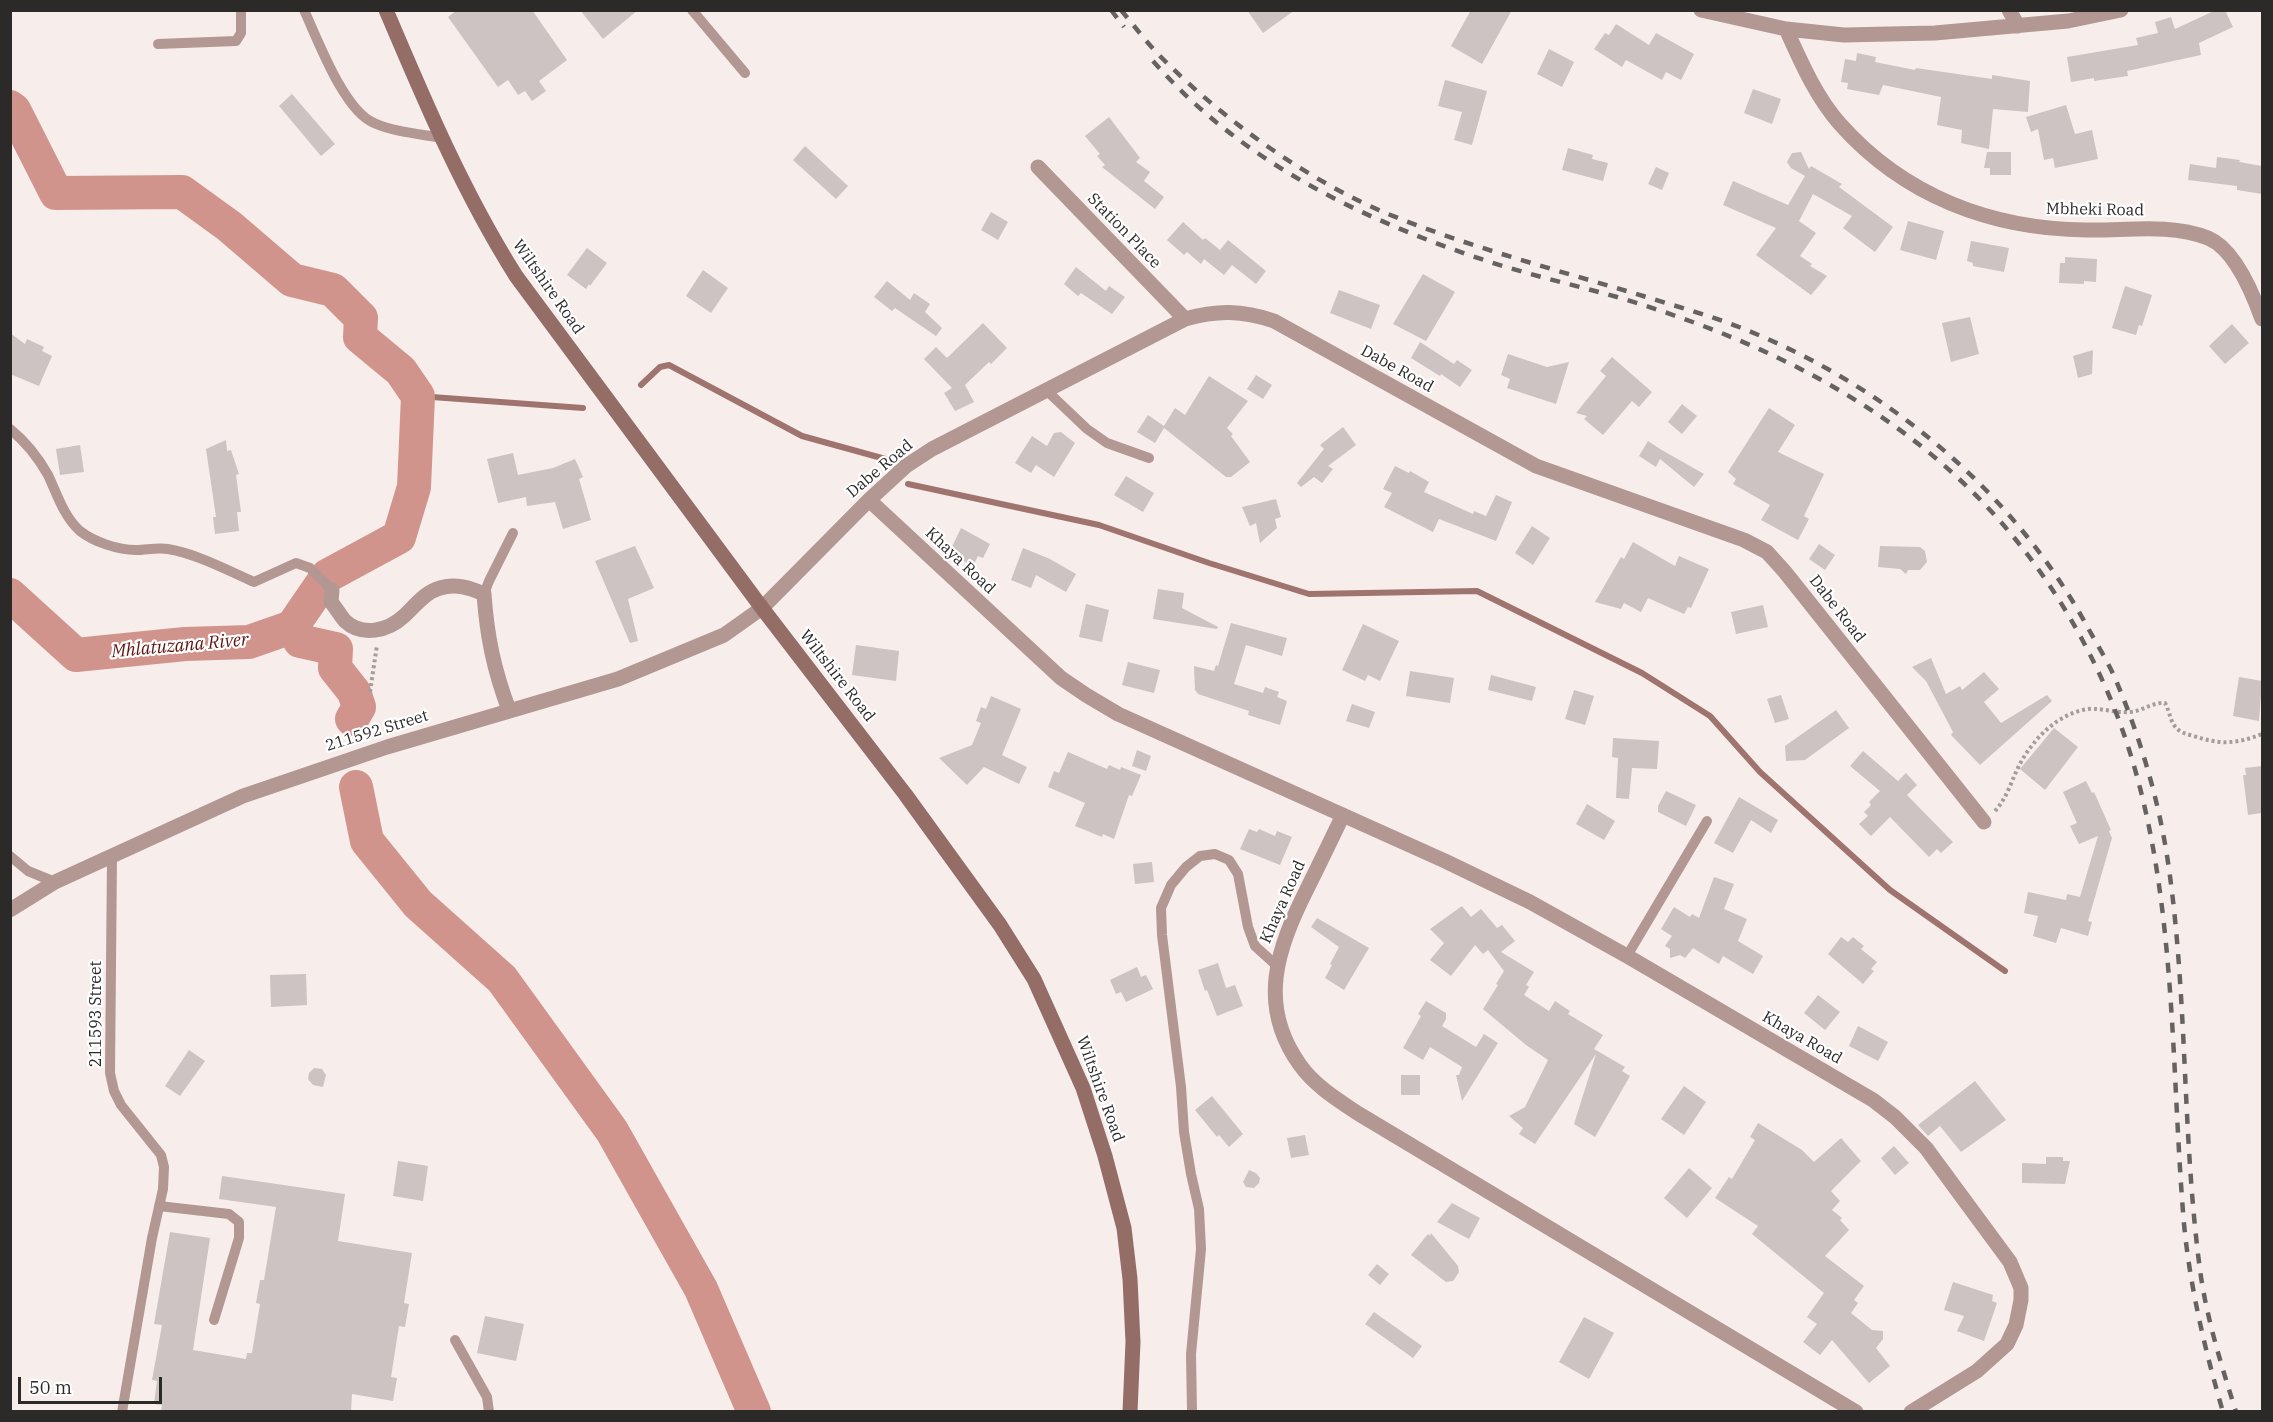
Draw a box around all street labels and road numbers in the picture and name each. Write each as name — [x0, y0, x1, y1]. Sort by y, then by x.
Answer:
street label: Station Place — [1083, 189, 1165, 273]
street label: Mbheki Road — [2046, 200, 2144, 220]
street label: Wiltshire Road — [508, 236, 588, 338]
street label: Dabe Road — [1357, 341, 1437, 397]
street label: Dabe Road — [843, 436, 917, 502]
street label: Khaya Road — [921, 524, 999, 598]
street label: Dabe Road — [1805, 572, 1869, 646]
street label: Wiltshire Road — [795, 626, 879, 726]
street label: 211592 Street — [323, 706, 431, 756]
street label: Khaya Road — [1256, 858, 1310, 946]
street label: 211593 Street — [86, 961, 106, 1067]
street label: Khaya Road — [1759, 1007, 1845, 1069]
street label: Wiltshire Road — [1072, 1034, 1128, 1144]

